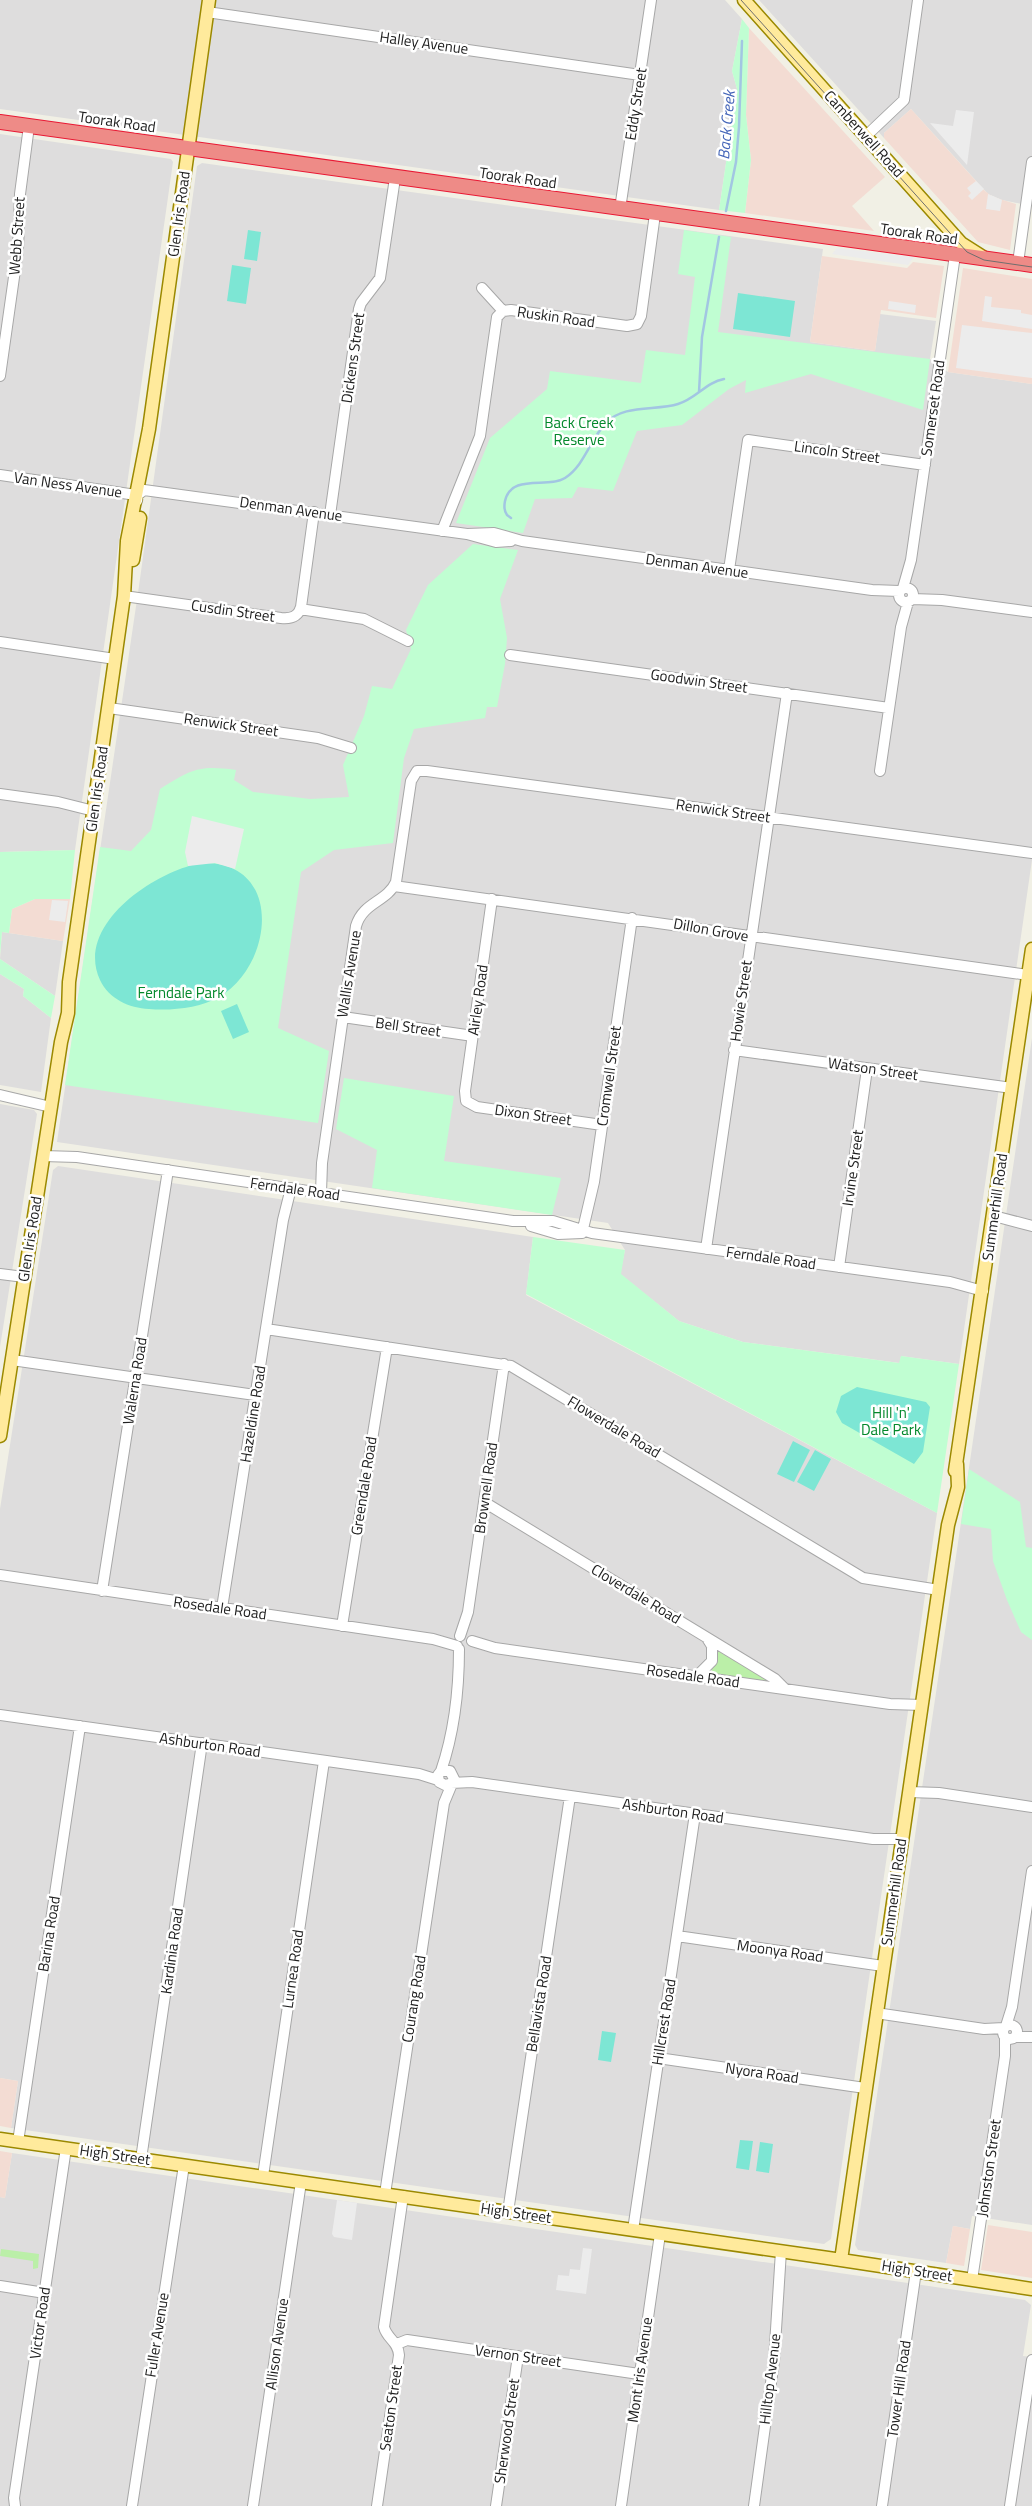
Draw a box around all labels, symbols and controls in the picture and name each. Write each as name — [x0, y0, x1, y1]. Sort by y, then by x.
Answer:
street label: Halley Avenue — [378, 25, 470, 60]
street label: Eddy Street — [618, 65, 653, 142]
street label: Camberwell Road — [819, 85, 910, 182]
water label: Back Creek — [711, 88, 741, 161]
street label: Toorak Road — [77, 105, 157, 138]
street label: Toorak Road — [478, 161, 558, 194]
street label: Glen Iris Road — [161, 169, 196, 258]
street label: Webb Street — [2, 195, 31, 276]
street label: Toorak Road — [879, 217, 959, 250]
street label: Ruskin Road — [516, 300, 597, 333]
street label: Dickens Street — [335, 311, 370, 405]
street label: Somerset Road — [914, 358, 951, 458]
park label: Back Creek Reserve — [544, 411, 614, 451]
street label: Lincoln Street — [793, 434, 882, 469]
street label: Van Ness Avenue — [12, 466, 124, 503]
street label: Denman Avenue — [238, 490, 344, 527]
street label: Denman Avenue — [644, 547, 750, 584]
street label: Cusdin Street — [190, 593, 277, 628]
street label: Goodwin Street — [649, 662, 750, 699]
street label: Renwick Street — [182, 707, 280, 743]
street label: Glen Iris Road — [79, 744, 114, 833]
street label: Renwick Street — [674, 793, 772, 829]
street label: Dillon Grove — [672, 912, 750, 947]
street label: Wallis Avenue — [330, 929, 367, 1019]
street label: Howie Street — [723, 958, 758, 1043]
street label: Airley Road — [461, 963, 494, 1037]
park label: Ferndale Park — [138, 981, 224, 1004]
street label: Bell Street — [374, 1011, 443, 1043]
street label: Cromwell Street — [590, 1023, 627, 1128]
street label: Watson Street — [827, 1051, 920, 1086]
street label: Dixon Street — [493, 1098, 574, 1131]
street label: Irvine Street — [836, 1127, 869, 1208]
street label: Summerhill Road — [976, 1152, 1013, 1262]
street label: Ferndale Road — [249, 1171, 342, 1206]
street label: Glen Iris Road — [11, 1194, 48, 1283]
street label: Ferndale Road — [725, 1240, 818, 1275]
street label: Walerna Road — [116, 1336, 153, 1426]
street label: Hazeldine Road — [233, 1364, 272, 1464]
street label: Flowerdale Road — [563, 1390, 665, 1464]
park label: Hill 'n' Dale Park — [861, 1401, 921, 1441]
street label: Greendale Road — [344, 1435, 383, 1537]
street label: Brownell Road — [468, 1441, 503, 1535]
street label: Cloverdale Road — [587, 1558, 686, 1630]
street label: Rosedale Road — [172, 1590, 268, 1625]
street label: Rosedale Road — [645, 1658, 741, 1693]
street label: Ashburton Road — [158, 1726, 262, 1763]
street label: Ashburton Road — [621, 1792, 725, 1829]
street label: Summerhill Road — [875, 1837, 912, 1947]
street label: Barina Road — [31, 1894, 66, 1974]
street label: Kardinia Road — [154, 1906, 189, 1996]
street label: Lurnea Road — [276, 1928, 309, 2010]
street label: Moonya Road — [736, 1933, 825, 1968]
street label: Courang Road — [395, 1954, 432, 2044]
street label: Bellavista Road — [520, 1954, 557, 2054]
street label: Hillcrest Road — [645, 1977, 682, 2067]
street label: Nyora Road — [724, 2056, 800, 2089]
street label: Johnston Street — [970, 2117, 1007, 2218]
street label: High Street — [78, 2138, 153, 2171]
street label: High Street — [479, 2196, 554, 2229]
street label: High Street — [880, 2254, 955, 2288]
street label: Victor Road — [23, 2285, 56, 2361]
street label: Fuller Avenue — [138, 2291, 175, 2379]
street label: Allison Avenue — [259, 2297, 294, 2391]
street label: Mont Iris Avenue — [621, 2316, 658, 2424]
street label: Hilltop Avenue — [753, 2332, 787, 2426]
street label: Vernon Street — [473, 2338, 563, 2373]
street label: Tower Hill Road — [880, 2339, 917, 2439]
street label: Seaton Street — [373, 2363, 408, 2452]
street label: Sherwood Street — [488, 2376, 525, 2485]

